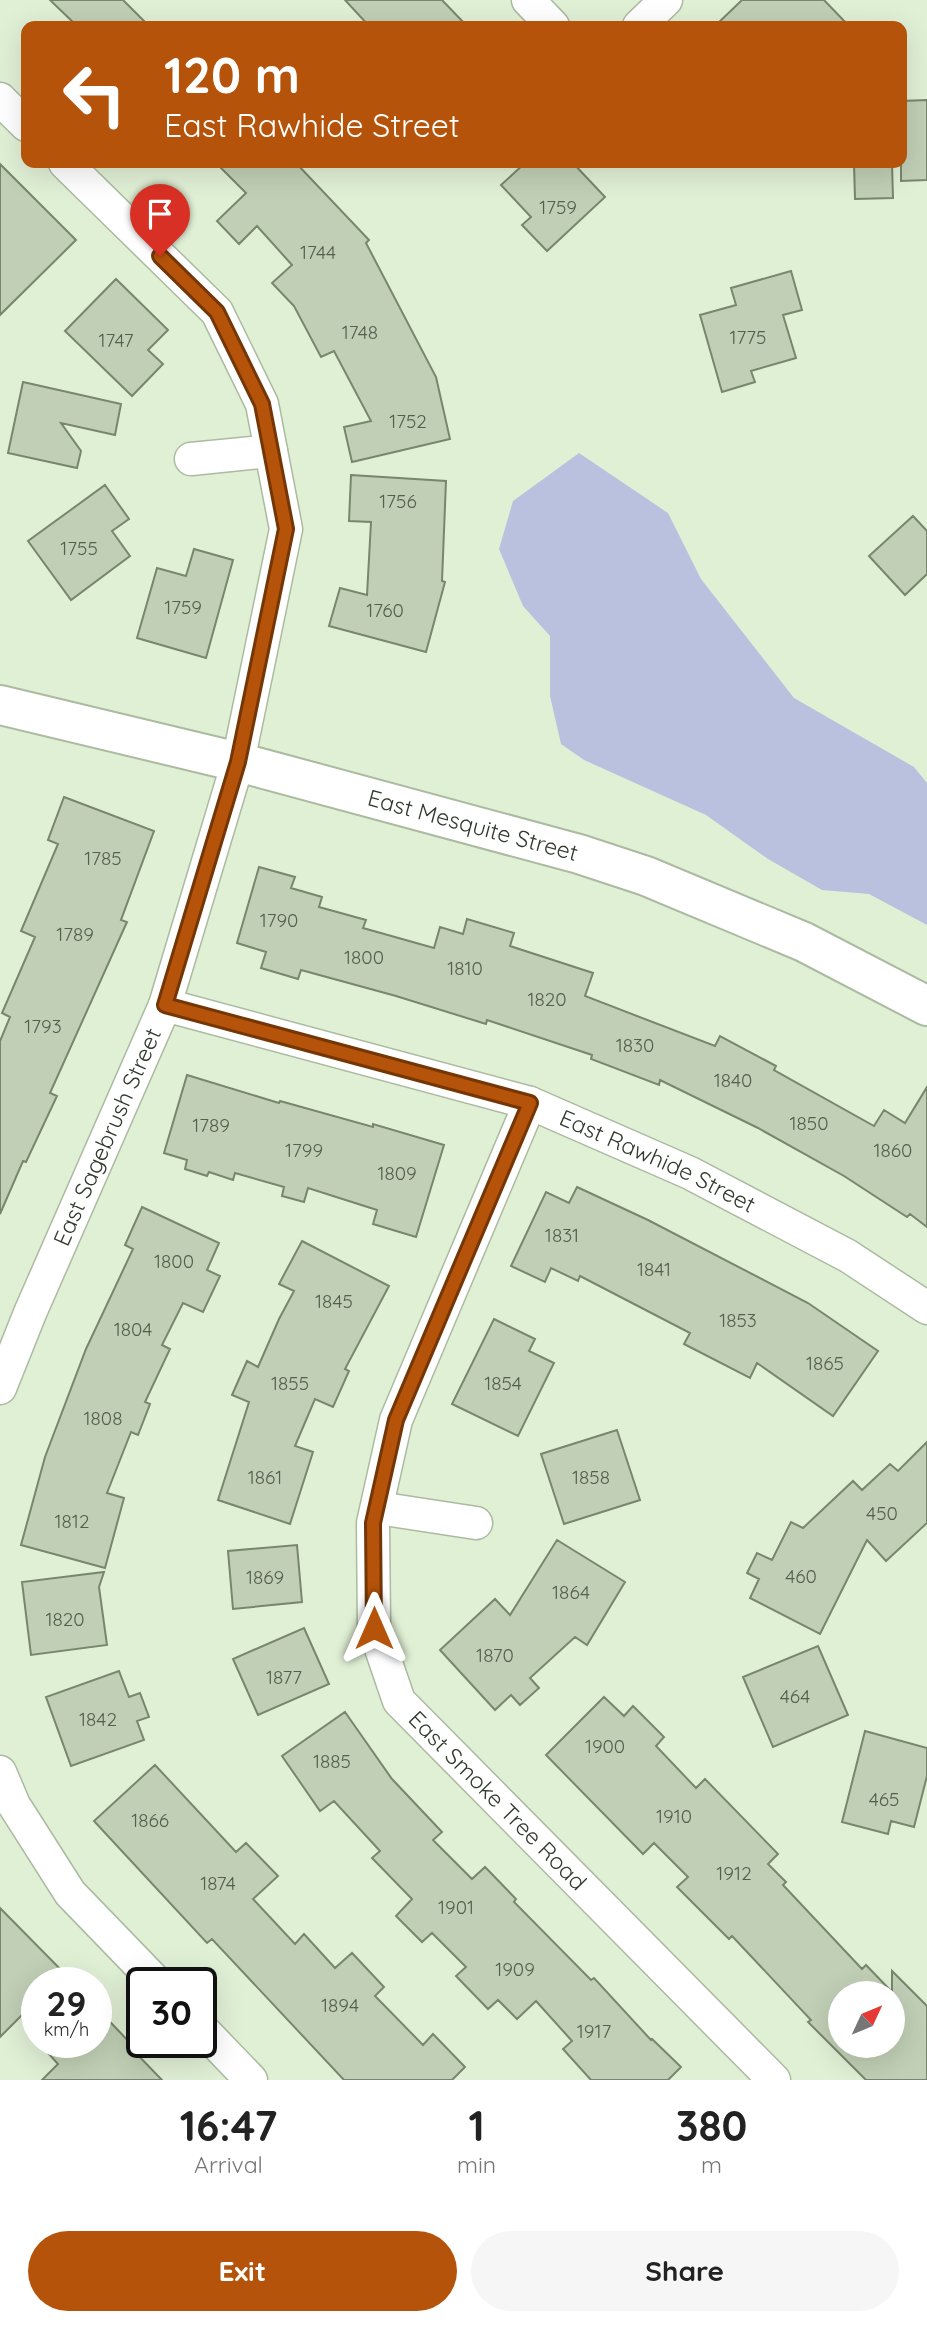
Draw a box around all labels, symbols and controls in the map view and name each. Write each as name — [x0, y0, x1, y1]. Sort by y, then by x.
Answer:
text: 120 m — [164, 44, 300, 105]
icon: left — [49, 49, 140, 140]
text: East Rawhide Street — [164, 105, 460, 145]
pin — [130, 184, 190, 256]
icon: arrive — [141, 195, 179, 233]
house number: 1759 — [539, 195, 577, 219]
house number: 1744 — [300, 240, 336, 264]
house number: 1748 — [342, 320, 378, 344]
house number: 1775 — [730, 325, 766, 349]
house number: 1747 — [98, 328, 134, 352]
house number: 1752 — [389, 409, 427, 433]
house number: 1756 — [379, 489, 417, 513]
house number: 1755 — [60, 536, 98, 560]
house number: 1759 — [164, 595, 202, 619]
house number: 1760 — [366, 598, 404, 622]
street label: East Mesquite Street — [365, 783, 582, 867]
house number: 1785 — [84, 846, 122, 870]
house number: 1790 — [260, 908, 298, 932]
house number: 1789 — [56, 922, 94, 946]
house number: 1800 — [344, 945, 384, 969]
house number: 1810 — [447, 956, 483, 980]
house number: 1820 — [527, 987, 567, 1011]
house number: 1793 — [24, 1014, 62, 1038]
street label: East Sagebrush Street — [46, 1023, 167, 1250]
house number: 1830 — [616, 1033, 654, 1057]
house number: 1840 — [714, 1068, 752, 1092]
street label: East Rawhide Street — [555, 1103, 761, 1219]
house number: 1850 — [790, 1111, 828, 1135]
house number: 1789 — [192, 1113, 230, 1137]
house number: 1799 — [285, 1138, 323, 1162]
house number: 1860 — [874, 1138, 912, 1162]
house number: 1809 — [377, 1161, 417, 1185]
house number: 1831 — [545, 1223, 579, 1247]
house number: 1800 — [154, 1249, 194, 1273]
house number: 1841 — [637, 1257, 671, 1281]
house number: 1845 — [315, 1289, 353, 1313]
house number: 1853 — [719, 1308, 757, 1332]
house number: 1804 — [114, 1317, 152, 1341]
house number: 1865 — [806, 1351, 844, 1375]
house number: 1855 — [271, 1371, 309, 1395]
house number: 1854 — [484, 1371, 522, 1395]
house number: 1808 — [84, 1406, 122, 1430]
house number: 1861 — [248, 1465, 282, 1489]
house number: 1858 — [572, 1465, 610, 1489]
house number: 450 — [866, 1501, 898, 1525]
house number: 1812 — [55, 1509, 89, 1533]
house number: 460 — [785, 1564, 817, 1588]
house number: 1869 — [246, 1565, 284, 1589]
house number: 1864 — [552, 1580, 590, 1604]
position arrow — [337, 1591, 411, 1665]
house number: 1820 — [45, 1607, 85, 1631]
house number: 1870 — [476, 1643, 514, 1667]
house number: 1877 — [266, 1665, 302, 1689]
house number: 464 — [780, 1684, 810, 1708]
street label: East Smoke Tree Road — [403, 1704, 593, 1896]
house number: 1842 — [79, 1707, 117, 1731]
house number: 1900 — [585, 1734, 625, 1758]
house number: 1885 — [313, 1749, 351, 1773]
house number: 465 — [869, 1787, 899, 1811]
house number: 1910 — [656, 1804, 692, 1828]
house number: 1866 — [131, 1808, 169, 1832]
house number: 1912 — [716, 1861, 752, 1885]
house number: 1874 — [200, 1871, 236, 1895]
house number: 1901 — [438, 1895, 474, 1919]
house number: 1909 — [495, 1957, 535, 1981]
speed limit sign: 30 — [126, 1967, 217, 2058]
text: 29 — [47, 1981, 86, 2025]
north arrow — [828, 1981, 905, 2058]
map controls — [828, 1981, 905, 2058]
house number: 1894 — [321, 1993, 359, 2017]
text: km/h — [44, 2018, 89, 2041]
house number: 1917 — [577, 2019, 612, 2043]
text: 16:47 — [180, 2099, 277, 2152]
text: 1 — [468, 2099, 485, 2152]
text: 380 — [676, 2099, 747, 2152]
text: Arrival — [194, 2150, 263, 2179]
text: min — [457, 2150, 496, 2179]
text: m — [701, 2150, 722, 2179]
button: Exit — [28, 2231, 457, 2311]
button: Share — [471, 2231, 899, 2311]

